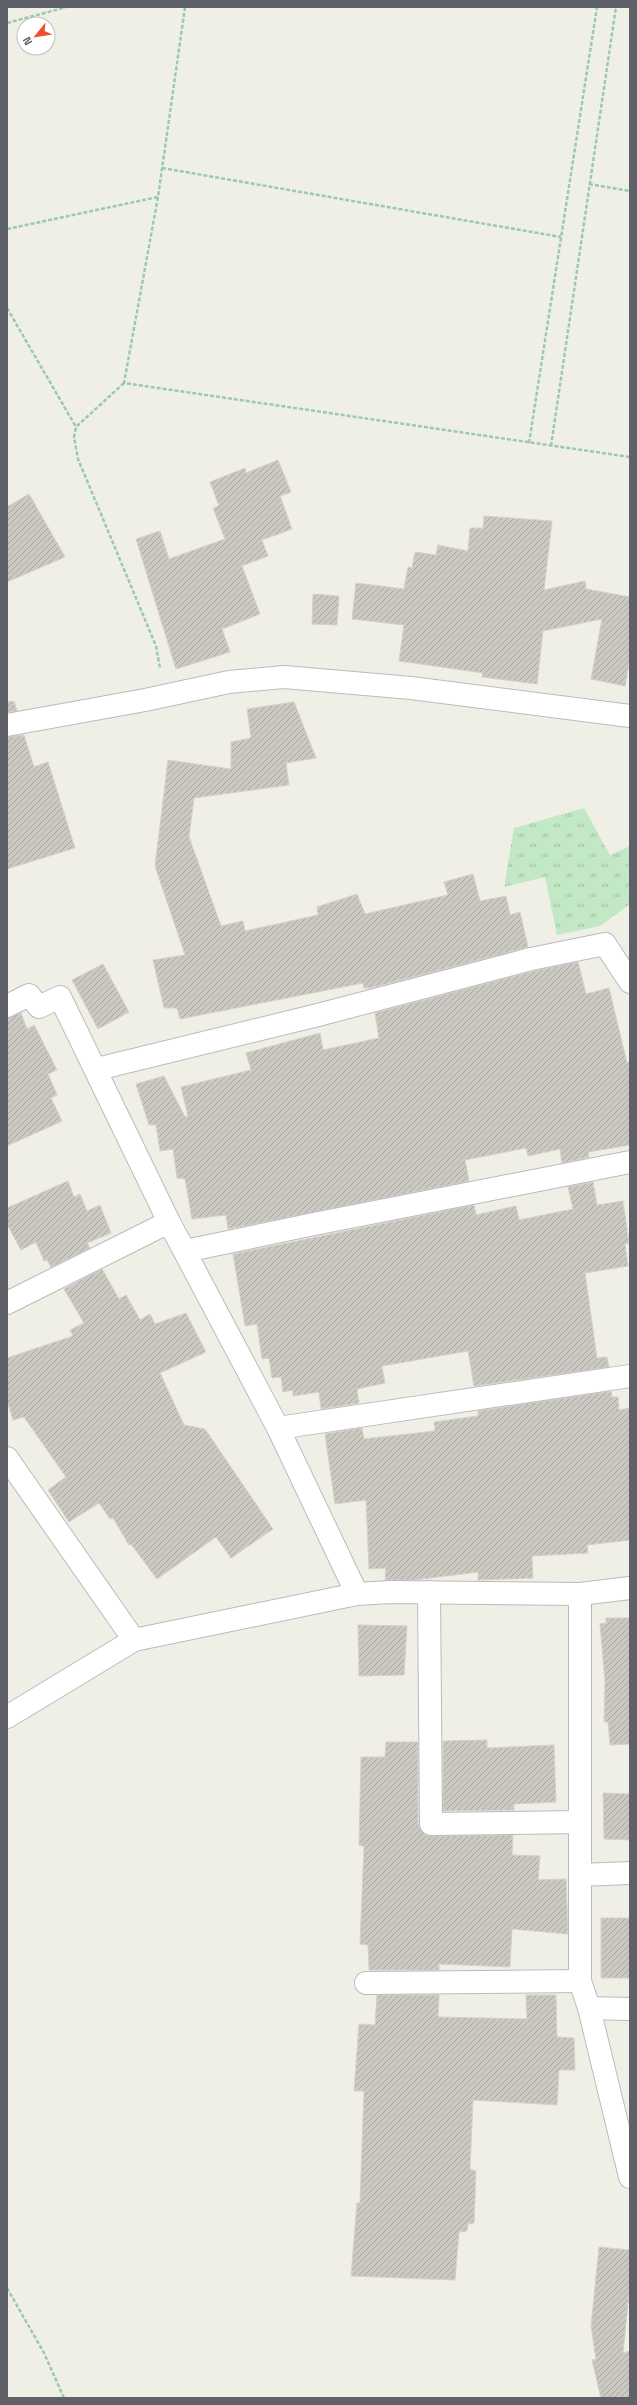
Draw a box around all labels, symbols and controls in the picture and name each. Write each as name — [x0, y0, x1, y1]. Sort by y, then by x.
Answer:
north arrow — [16, 16, 56, 56]
text: N — [19, 34, 35, 48]

